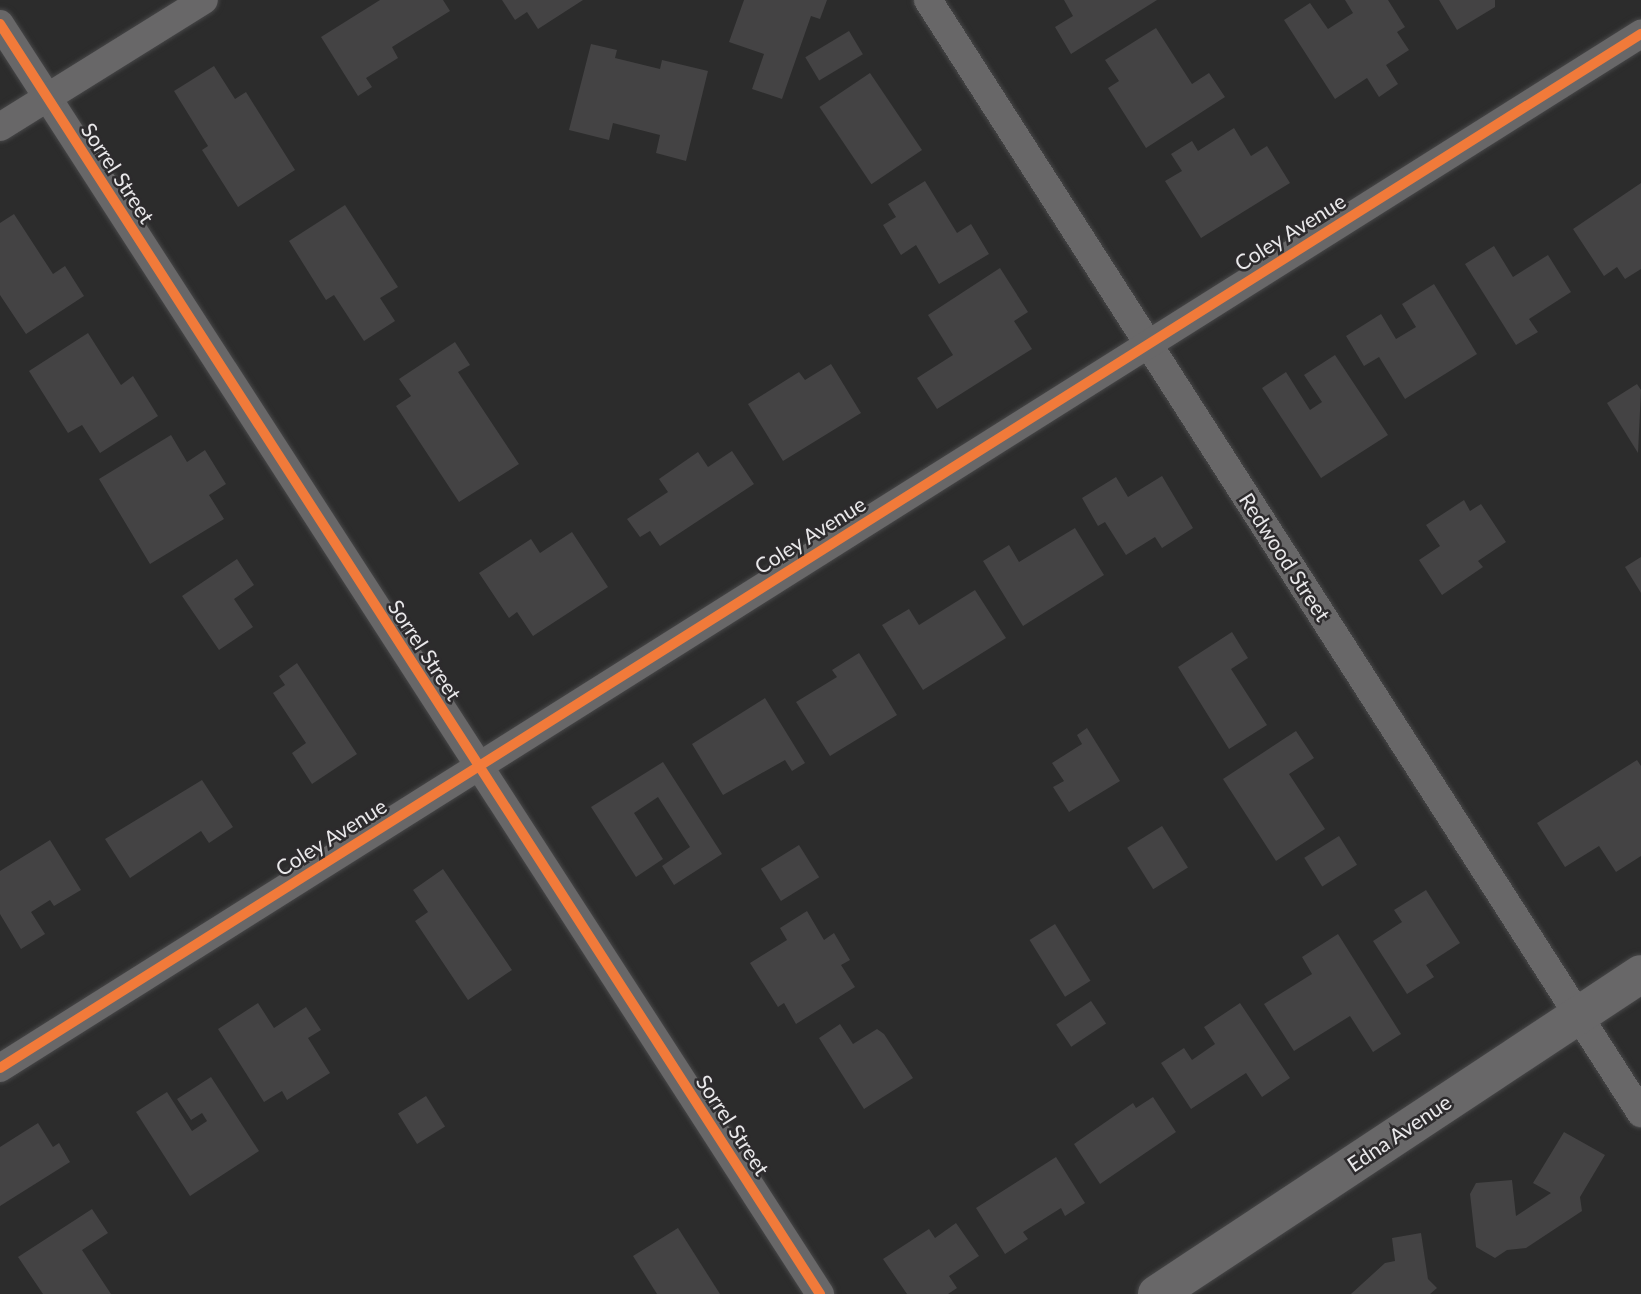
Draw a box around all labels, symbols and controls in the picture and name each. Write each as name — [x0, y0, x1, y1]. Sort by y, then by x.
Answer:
street label: Sorrel Street — [76, 118, 160, 228]
street label: Coley Avenue — [1229, 188, 1351, 276]
street label: Redwood Street — [1234, 488, 1336, 626]
street label: Coley Avenue — [749, 491, 871, 579]
street label: Sorrel Street — [383, 595, 467, 705]
street label: Coley Avenue — [270, 793, 392, 881]
street label: Sorrel Street — [691, 1070, 775, 1180]
street label: Edna Avenue — [1342, 1089, 1456, 1177]

